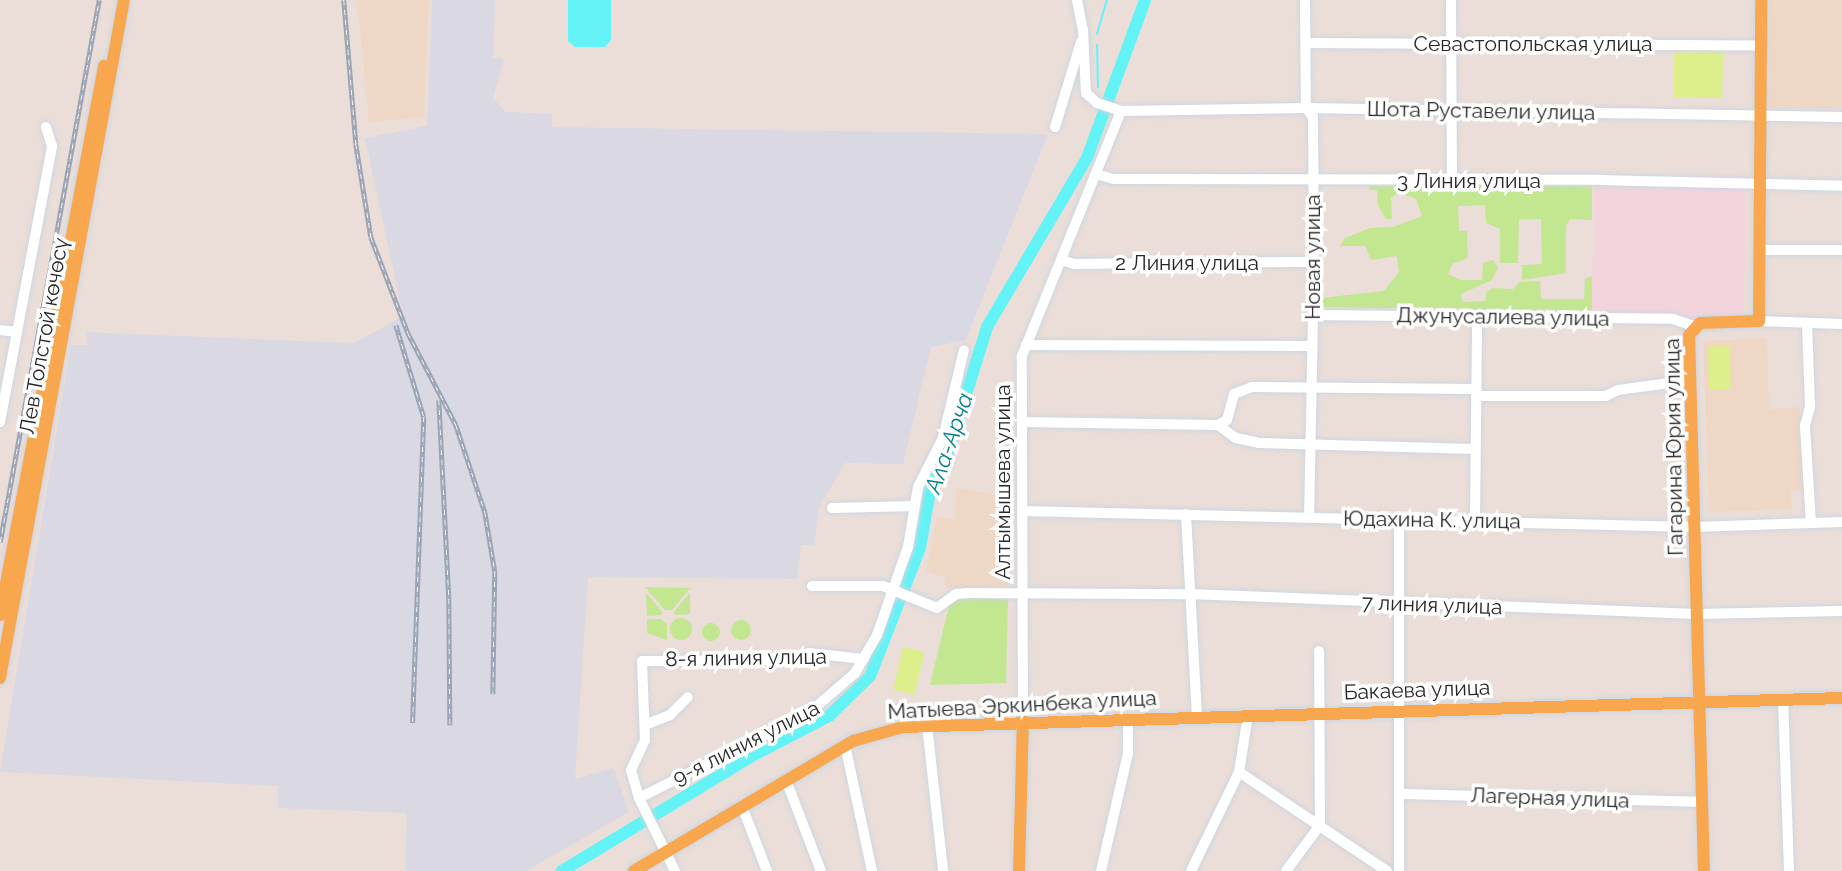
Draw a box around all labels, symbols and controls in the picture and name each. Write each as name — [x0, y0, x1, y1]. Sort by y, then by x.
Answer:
street label: Севастопольская улица — [1413, 31, 1653, 57]
street label: Шота Руставели улица — [1366, 96, 1596, 126]
street label: 3 Линия улица — [1397, 168, 1541, 194]
street label: Новая улица — [1300, 194, 1326, 320]
street label: Лев Толстой көчөсү — [14, 235, 74, 437]
street label: 2 Линия улица — [1115, 250, 1259, 276]
street label: Джунусалиева улица — [1396, 303, 1610, 331]
street label: Гагарина Юрия улица — [1659, 338, 1689, 556]
street label: Алтымышева улица — [990, 384, 1016, 580]
water label: Ала-Арча — [919, 389, 979, 497]
street label: Юдахина К. улица — [1343, 506, 1521, 534]
street label: 7 линия улица — [1361, 590, 1503, 620]
street label: 8-я линия улица — [665, 644, 827, 672]
street label: Бакаева улица — [1343, 675, 1491, 705]
street label: Матыева Эркинбека улица — [887, 685, 1157, 725]
street label: 9-я линия улица — [668, 695, 824, 791]
street label: Лагерная улица — [1470, 783, 1630, 813]

